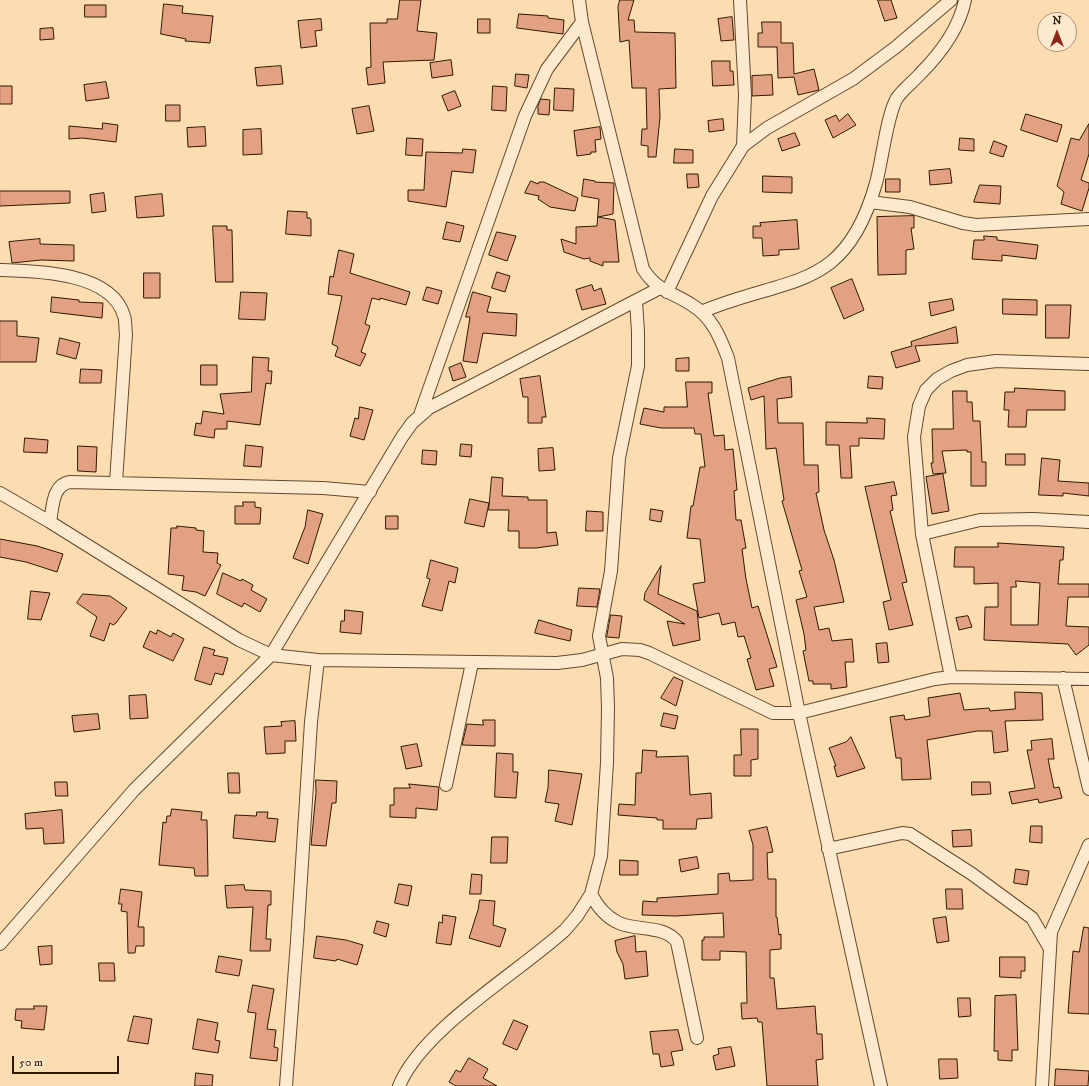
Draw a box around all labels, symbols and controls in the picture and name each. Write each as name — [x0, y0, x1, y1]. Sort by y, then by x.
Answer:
north arrow — [1037, 12, 1077, 52]
text: N — [1052, 14, 1062, 28]
scale bar — [14, 1048, 121, 1074]
text: 50 m — [19, 1055, 43, 1070]

